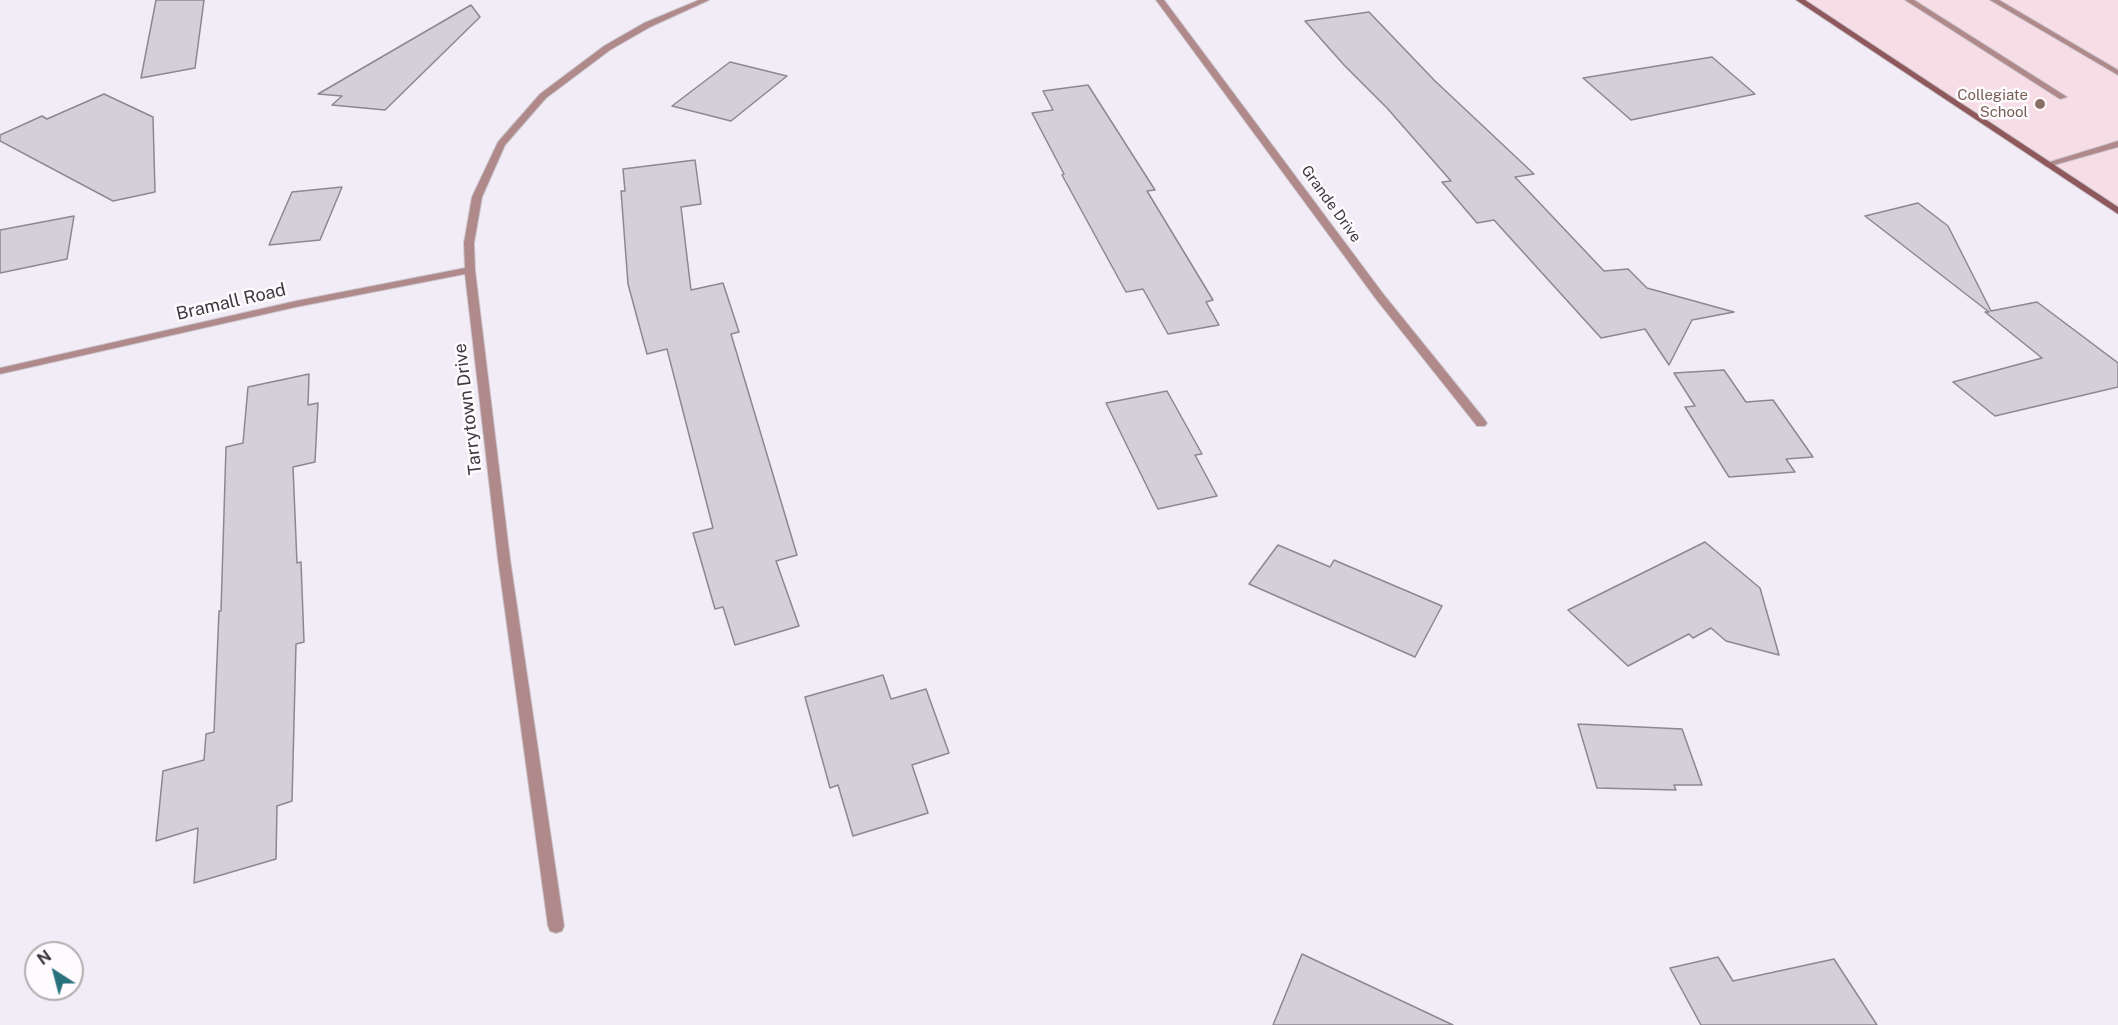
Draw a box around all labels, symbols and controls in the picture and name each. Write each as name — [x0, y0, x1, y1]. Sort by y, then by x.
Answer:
place label: Collegiate School — [1957, 86, 2028, 121]
marker: Collegiate School — [2033, 97, 2047, 111]
street label: Grande Drive — [1297, 162, 1365, 246]
street label: Bramall Road — [174, 279, 288, 325]
street label: Tarrytown Drive — [449, 342, 487, 476]
north arrow — [24, 941, 84, 1001]
text: N — [34, 946, 55, 969]

